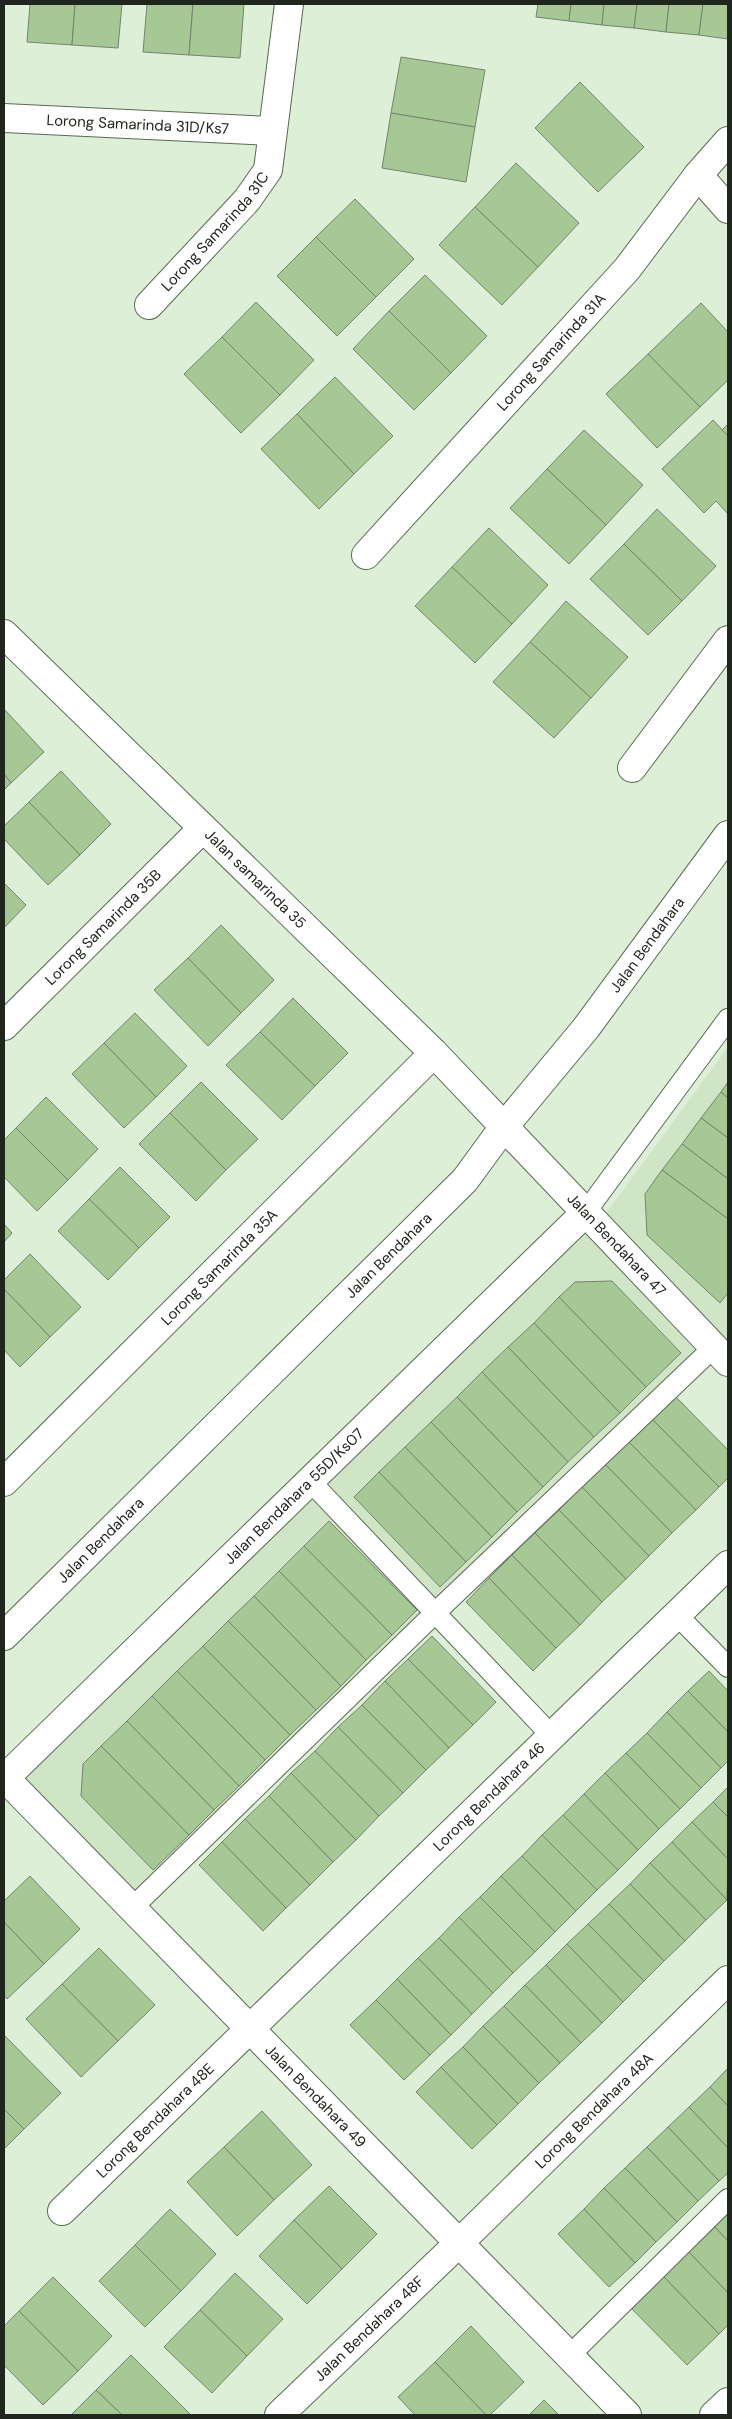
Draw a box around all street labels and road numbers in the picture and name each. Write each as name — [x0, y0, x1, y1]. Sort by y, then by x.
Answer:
street label: Lorong Samarinda 31D/Ks7 — [46, 110, 230, 139]
street label: Lorong Samarinda 31C — [157, 168, 274, 296]
street label: Lorong Samarinda 31A — [493, 289, 610, 415]
street label: Jalan samarinda 35 — [200, 825, 311, 933]
street label: Lorong Samarinda 35B — [41, 865, 166, 990]
street label: Jalan Bendahara — [605, 893, 689, 997]
street label: Jalan Bendahara 47 — [563, 1189, 670, 1301]
street label: Lorong Samarinda 35A — [157, 1205, 282, 1330]
street label: Jalan Bendahara — [341, 1208, 436, 1303]
street label: Jalan Bendahara 55D/Ks07 — [220, 1424, 368, 1569]
street label: Jalan Bendahara — [53, 1493, 148, 1588]
street label: Lorong Bendahara 46 — [429, 1738, 549, 1856]
street label: Jalan Bendahara 49 — [261, 2040, 371, 2152]
street label: Lorong Bendahara 48A — [531, 2049, 658, 2173]
street label: Lorong Bendahara 48E — [92, 2059, 219, 2182]
street label: Jalan Bendahara 48F — [310, 2272, 428, 2386]

